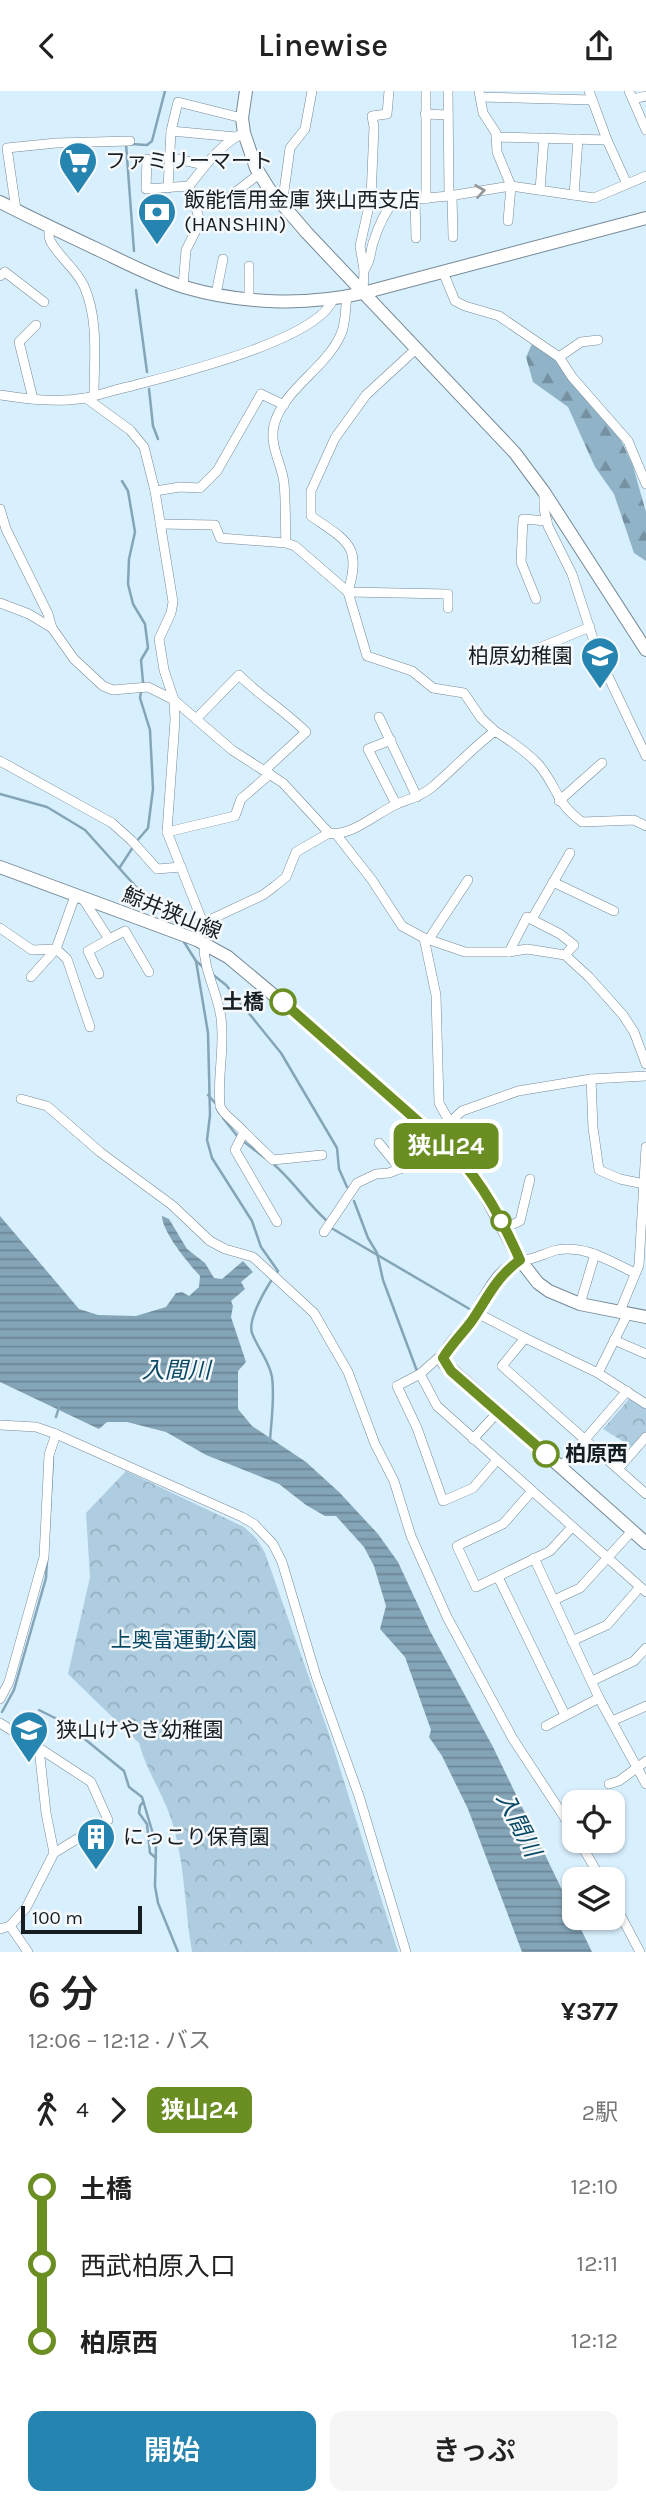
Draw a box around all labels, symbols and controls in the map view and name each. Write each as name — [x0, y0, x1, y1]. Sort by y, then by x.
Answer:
icon: back — [28, 27, 66, 65]
text: Linewise — [258, 27, 388, 64]
icon: share — [580, 27, 618, 65]
supermarket icon: ファミリーマート — [57, 140, 99, 195]
place label: ファミリーマート — [105, 149, 273, 173]
one-way arrow — [474, 184, 486, 199]
place label: 飯能信用金庫 狭山西支店 (HANSHIN) — [184, 188, 420, 236]
bank icon: 飯能信用金庫 狭山西支店 (HANSHIN) — [136, 191, 178, 246]
school or university icon: 柏原幼稚園 — [579, 635, 621, 690]
place label: 柏原幼稚園 — [468, 644, 573, 668]
street label: 鯨井狭山線 — [119, 882, 225, 944]
marker: 土橋 — [270, 989, 296, 1015]
place label: 土橋 — [222, 990, 264, 1014]
line badge: 狭山24 — [397, 1123, 495, 1169]
text: 狭山24 — [408, 1132, 484, 1160]
unlabelled marker — [491, 1211, 511, 1231]
water label: 入間川 — [142, 1357, 214, 1384]
marker: 柏原西 — [533, 1441, 559, 1467]
place label: 柏原西 — [565, 1442, 628, 1466]
park label: 上奥富運動公園 — [111, 1628, 258, 1652]
school or university icon: 狭山けやき幼稚園 — [8, 1709, 50, 1764]
place label: 狭山けやき幼稚園 — [56, 1718, 224, 1742]
water label: 入間川 — [491, 1787, 548, 1864]
map controls — [562, 1790, 625, 1930]
button: locate — [562, 1790, 625, 1853]
building icon: にっこり保育園 — [75, 1816, 117, 1871]
place label: にっこり保育園 — [123, 1825, 270, 1849]
button: layers — [562, 1867, 625, 1930]
scale bar — [21, 1903, 142, 1935]
text: 100 m — [32, 1907, 83, 1929]
text: 6 分 — [28, 1972, 98, 2017]
text: ¥377 — [561, 1996, 618, 2027]
text: 12:06 – 12:12 · バス — [28, 2027, 211, 2054]
icon: walk — [28, 2091, 66, 2129]
icon: forward — [99, 2091, 137, 2129]
text: 4 — [76, 2096, 89, 2123]
text: 狭山24 — [161, 2096, 238, 2124]
text: 2駅 — [582, 2099, 618, 2126]
text: 12:10 — [571, 2173, 618, 2200]
text: 土橋 — [80, 2174, 132, 2205]
text: 12:11 — [577, 2250, 618, 2277]
text: 西武柏原入口 — [80, 2251, 236, 2282]
text: 12:12 — [571, 2327, 618, 2354]
text: 柏原西 — [80, 2328, 158, 2359]
button: 開始 — [28, 2411, 316, 2491]
button: きっぷ — [330, 2411, 618, 2491]

